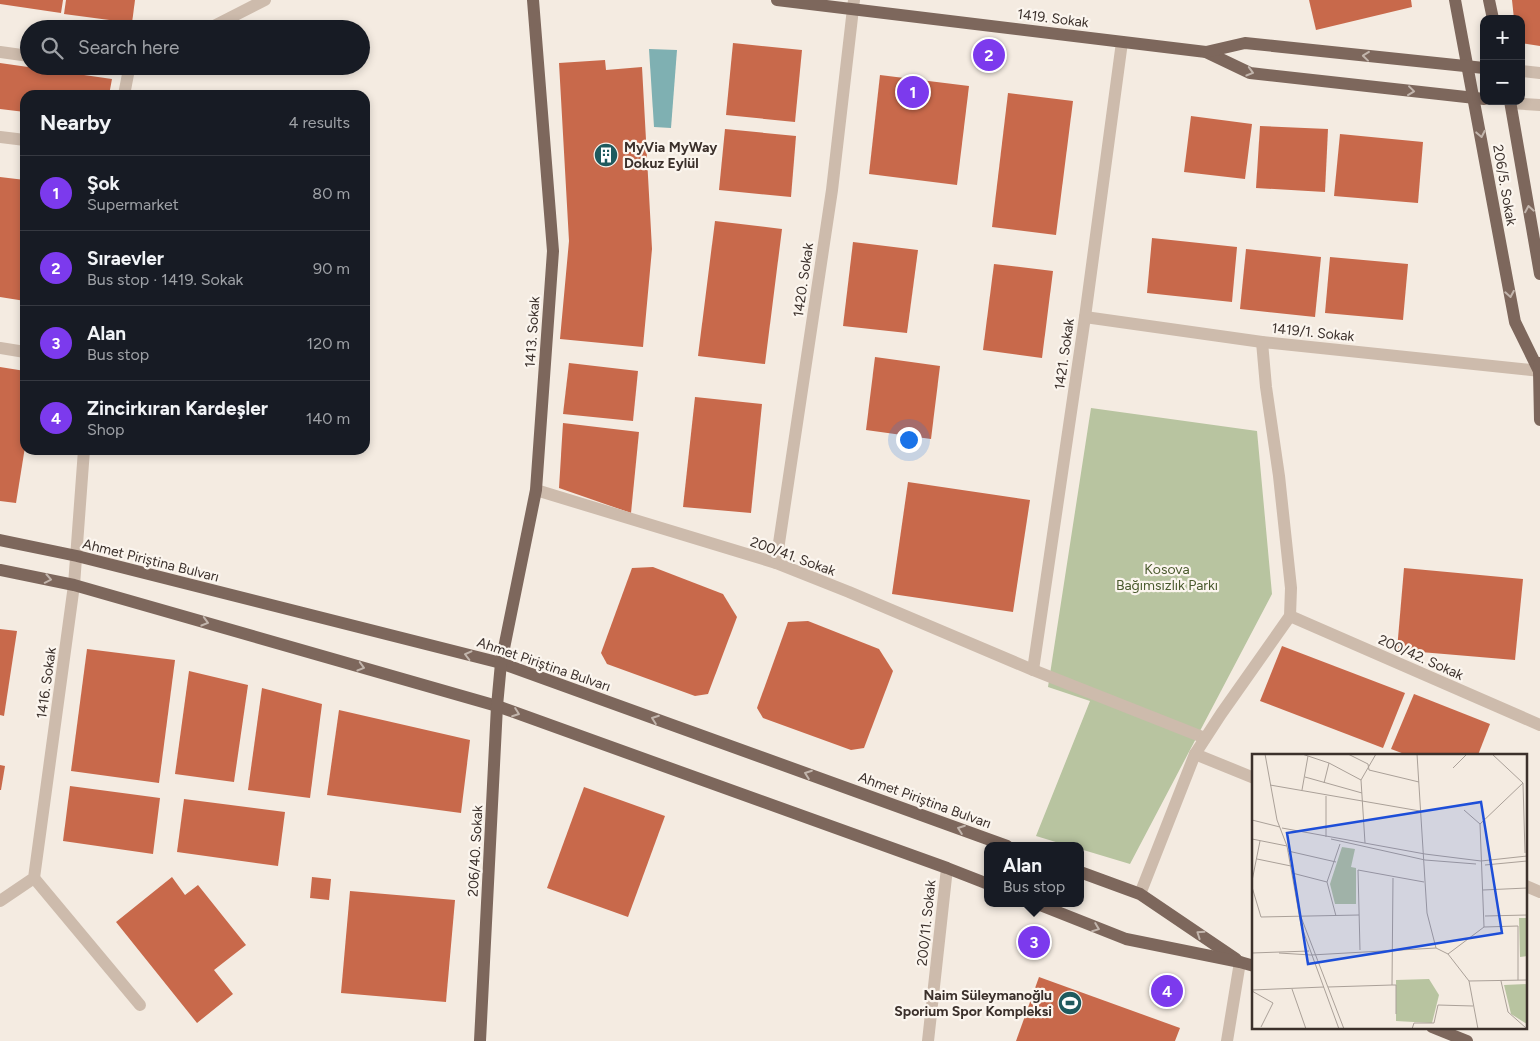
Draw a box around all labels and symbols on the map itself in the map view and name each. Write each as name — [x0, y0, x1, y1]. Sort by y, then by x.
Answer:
street label: 1419. Sokak — [1016, 6, 1090, 31]
pin: 2 — [973, 36, 1005, 74]
one-way arrow — [1361, 50, 1369, 61]
one-way arrow — [1245, 66, 1254, 76]
pin: 1 — [897, 73, 929, 111]
one-way arrow — [1407, 85, 1415, 96]
one-way arrow — [1475, 129, 1485, 138]
place label: MyVia MyWay Dokuz Eylül — [624, 139, 718, 172]
building icon: MyVia MyWay Dokuz Eylül — [593, 142, 619, 168]
street label: 206/5. Sokak — [1489, 143, 1520, 227]
one-way arrow — [1524, 204, 1534, 213]
street label: 1420. Sokak — [790, 242, 817, 318]
one-way arrow — [1504, 289, 1514, 298]
street label: 1413. Sokak — [522, 296, 543, 368]
street label: 1421. Sokak — [1051, 317, 1078, 391]
street label: 1419/1. Sokak — [1271, 320, 1355, 345]
your location — [896, 427, 922, 453]
street label: 200/41. Sokak — [748, 533, 838, 580]
street label: Ahmet Piriştina Bulvarı — [81, 535, 221, 586]
park label: Kosova Bağımsızlık Parkı — [1116, 561, 1218, 594]
one-way arrow — [43, 574, 52, 584]
one-way arrow — [200, 617, 208, 627]
street label: 200/42. Sokak — [1376, 631, 1466, 684]
street label: Ahmet Piriştina Bulvarı — [475, 634, 613, 695]
street label: 1416. Sokak — [33, 646, 60, 720]
one-way arrow — [464, 650, 473, 661]
one-way arrow — [356, 662, 364, 672]
one-way arrow — [512, 707, 520, 717]
one-way arrow — [651, 715, 660, 725]
inset map — [1252, 754, 1528, 1028]
street label: Ahmet Piriştina Bulvarı — [856, 769, 994, 832]
one-way arrow — [804, 770, 813, 780]
street label: 206/40. Sokak — [465, 805, 486, 897]
one-way arrow — [957, 825, 966, 835]
street label: 200/11. Sokak — [914, 879, 939, 967]
one-way arrow — [1091, 921, 1100, 932]
pin: 3 — [1018, 923, 1050, 961]
one-way arrow — [1196, 931, 1205, 941]
pin: 4 — [1151, 972, 1183, 1010]
place label: Naim Süleymanoğlu Sporium Spor Kompleksi — [894, 987, 1052, 1020]
sports icon: Naim Süleymanoğlu Sporium Spor Kompleksi — [1057, 990, 1083, 1016]

